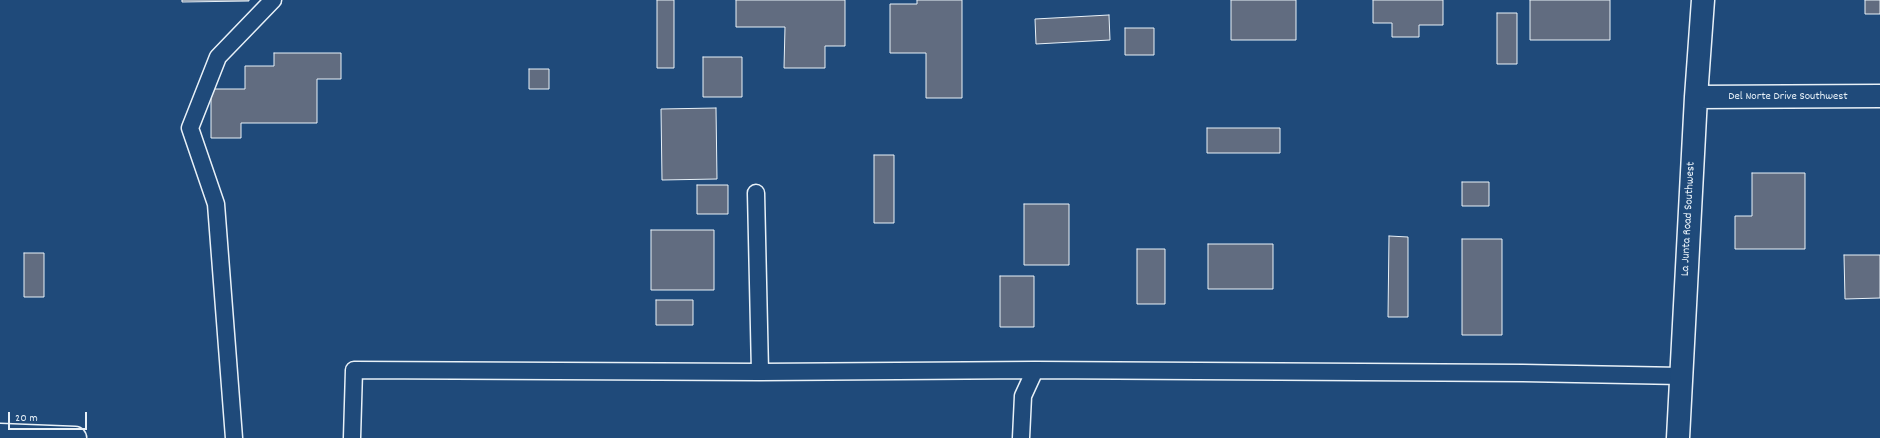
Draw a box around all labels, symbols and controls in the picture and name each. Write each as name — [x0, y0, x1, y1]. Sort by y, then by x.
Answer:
street label: Del Norte Drive Southwest — [1728, 90, 1848, 104]
street label: La Junta Road Southwest — [1679, 161, 1699, 277]
scale bar — [10, 404, 89, 430]
text: 20 m — [15, 410, 38, 427]

